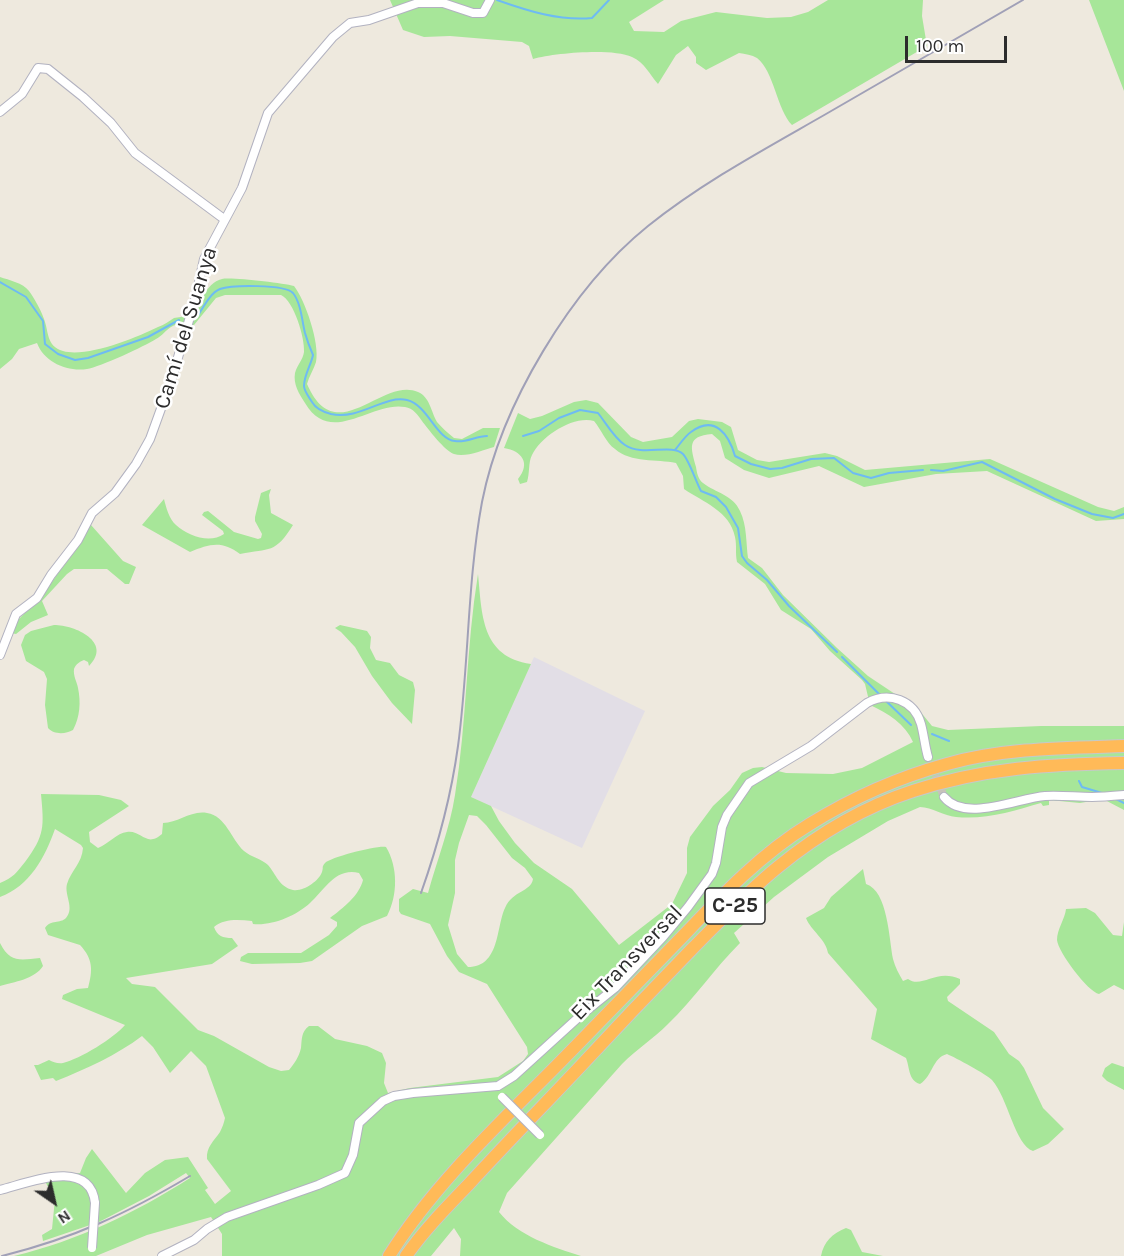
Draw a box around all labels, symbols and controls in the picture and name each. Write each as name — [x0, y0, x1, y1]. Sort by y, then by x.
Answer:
scale bar — [908, 24, 1010, 62]
text: 100 m — [916, 35, 964, 57]
street label: Camí del Suanya — [149, 244, 223, 412]
road number: C-25 — [705, 888, 765, 924]
street label: Eix Transversal — [565, 900, 689, 1026]
north arrow — [24, 1172, 84, 1232]
text: N — [54, 1206, 74, 1228]

